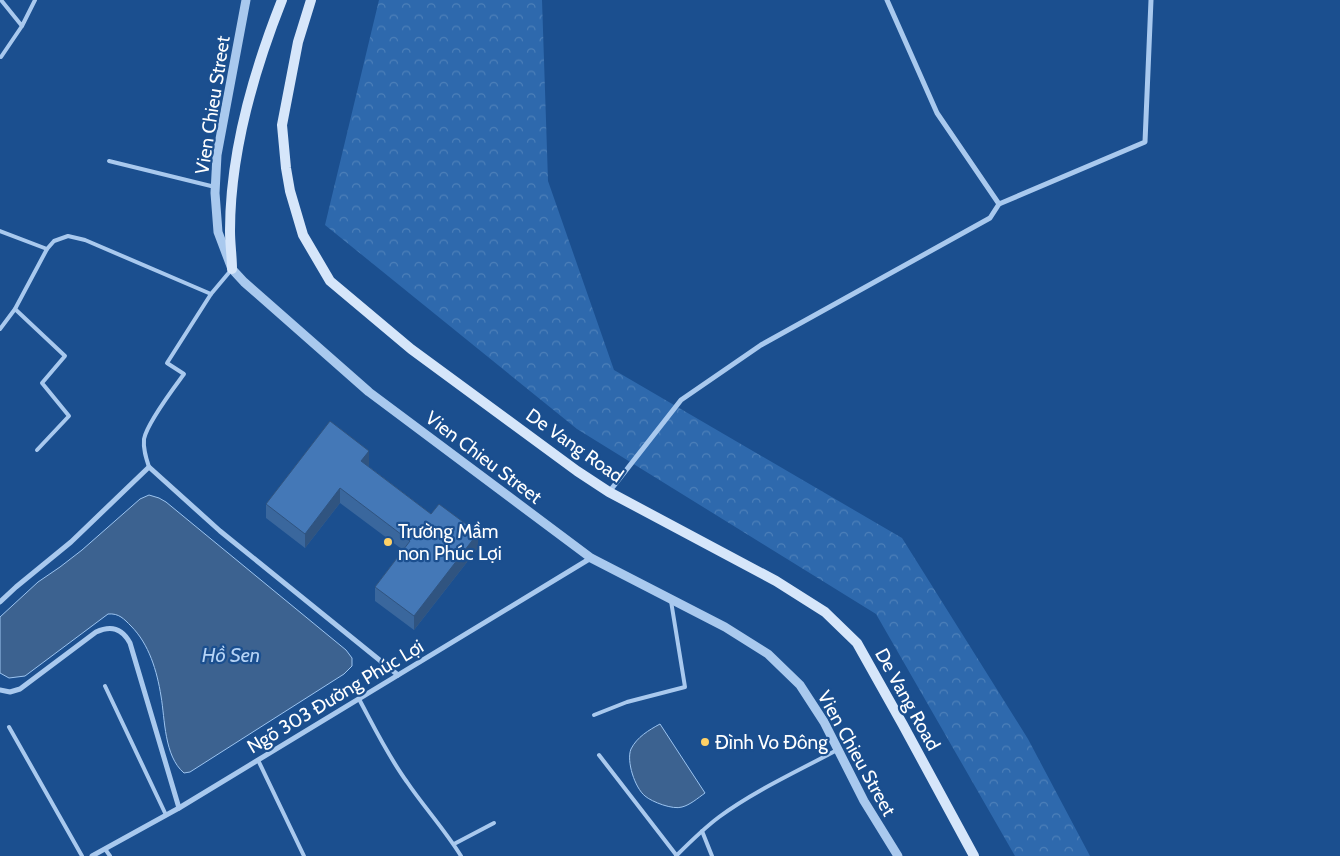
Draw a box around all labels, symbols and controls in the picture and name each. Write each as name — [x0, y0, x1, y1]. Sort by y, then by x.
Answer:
street label: Vien Chieu Street — [190, 34, 235, 176]
street label: De Vang Road — [522, 404, 628, 487]
street label: Vien Chieu Street — [421, 406, 547, 509]
place label: Trường Mầm non Phúc Lợi — [398, 520, 502, 565]
marker: Trường Mầm non Phúc Lợi — [382, 536, 394, 548]
street label: Ngõ 303 Đường Phúc Lợi — [243, 635, 428, 758]
water label: Hồ Sen — [202, 643, 260, 667]
street label: De Vang Road — [870, 644, 945, 754]
street label: Vien Chieu Street — [813, 686, 901, 821]
place label: Đình Vo Đông — [715, 731, 828, 754]
marker: Đình Vo Đông — [699, 736, 711, 748]

